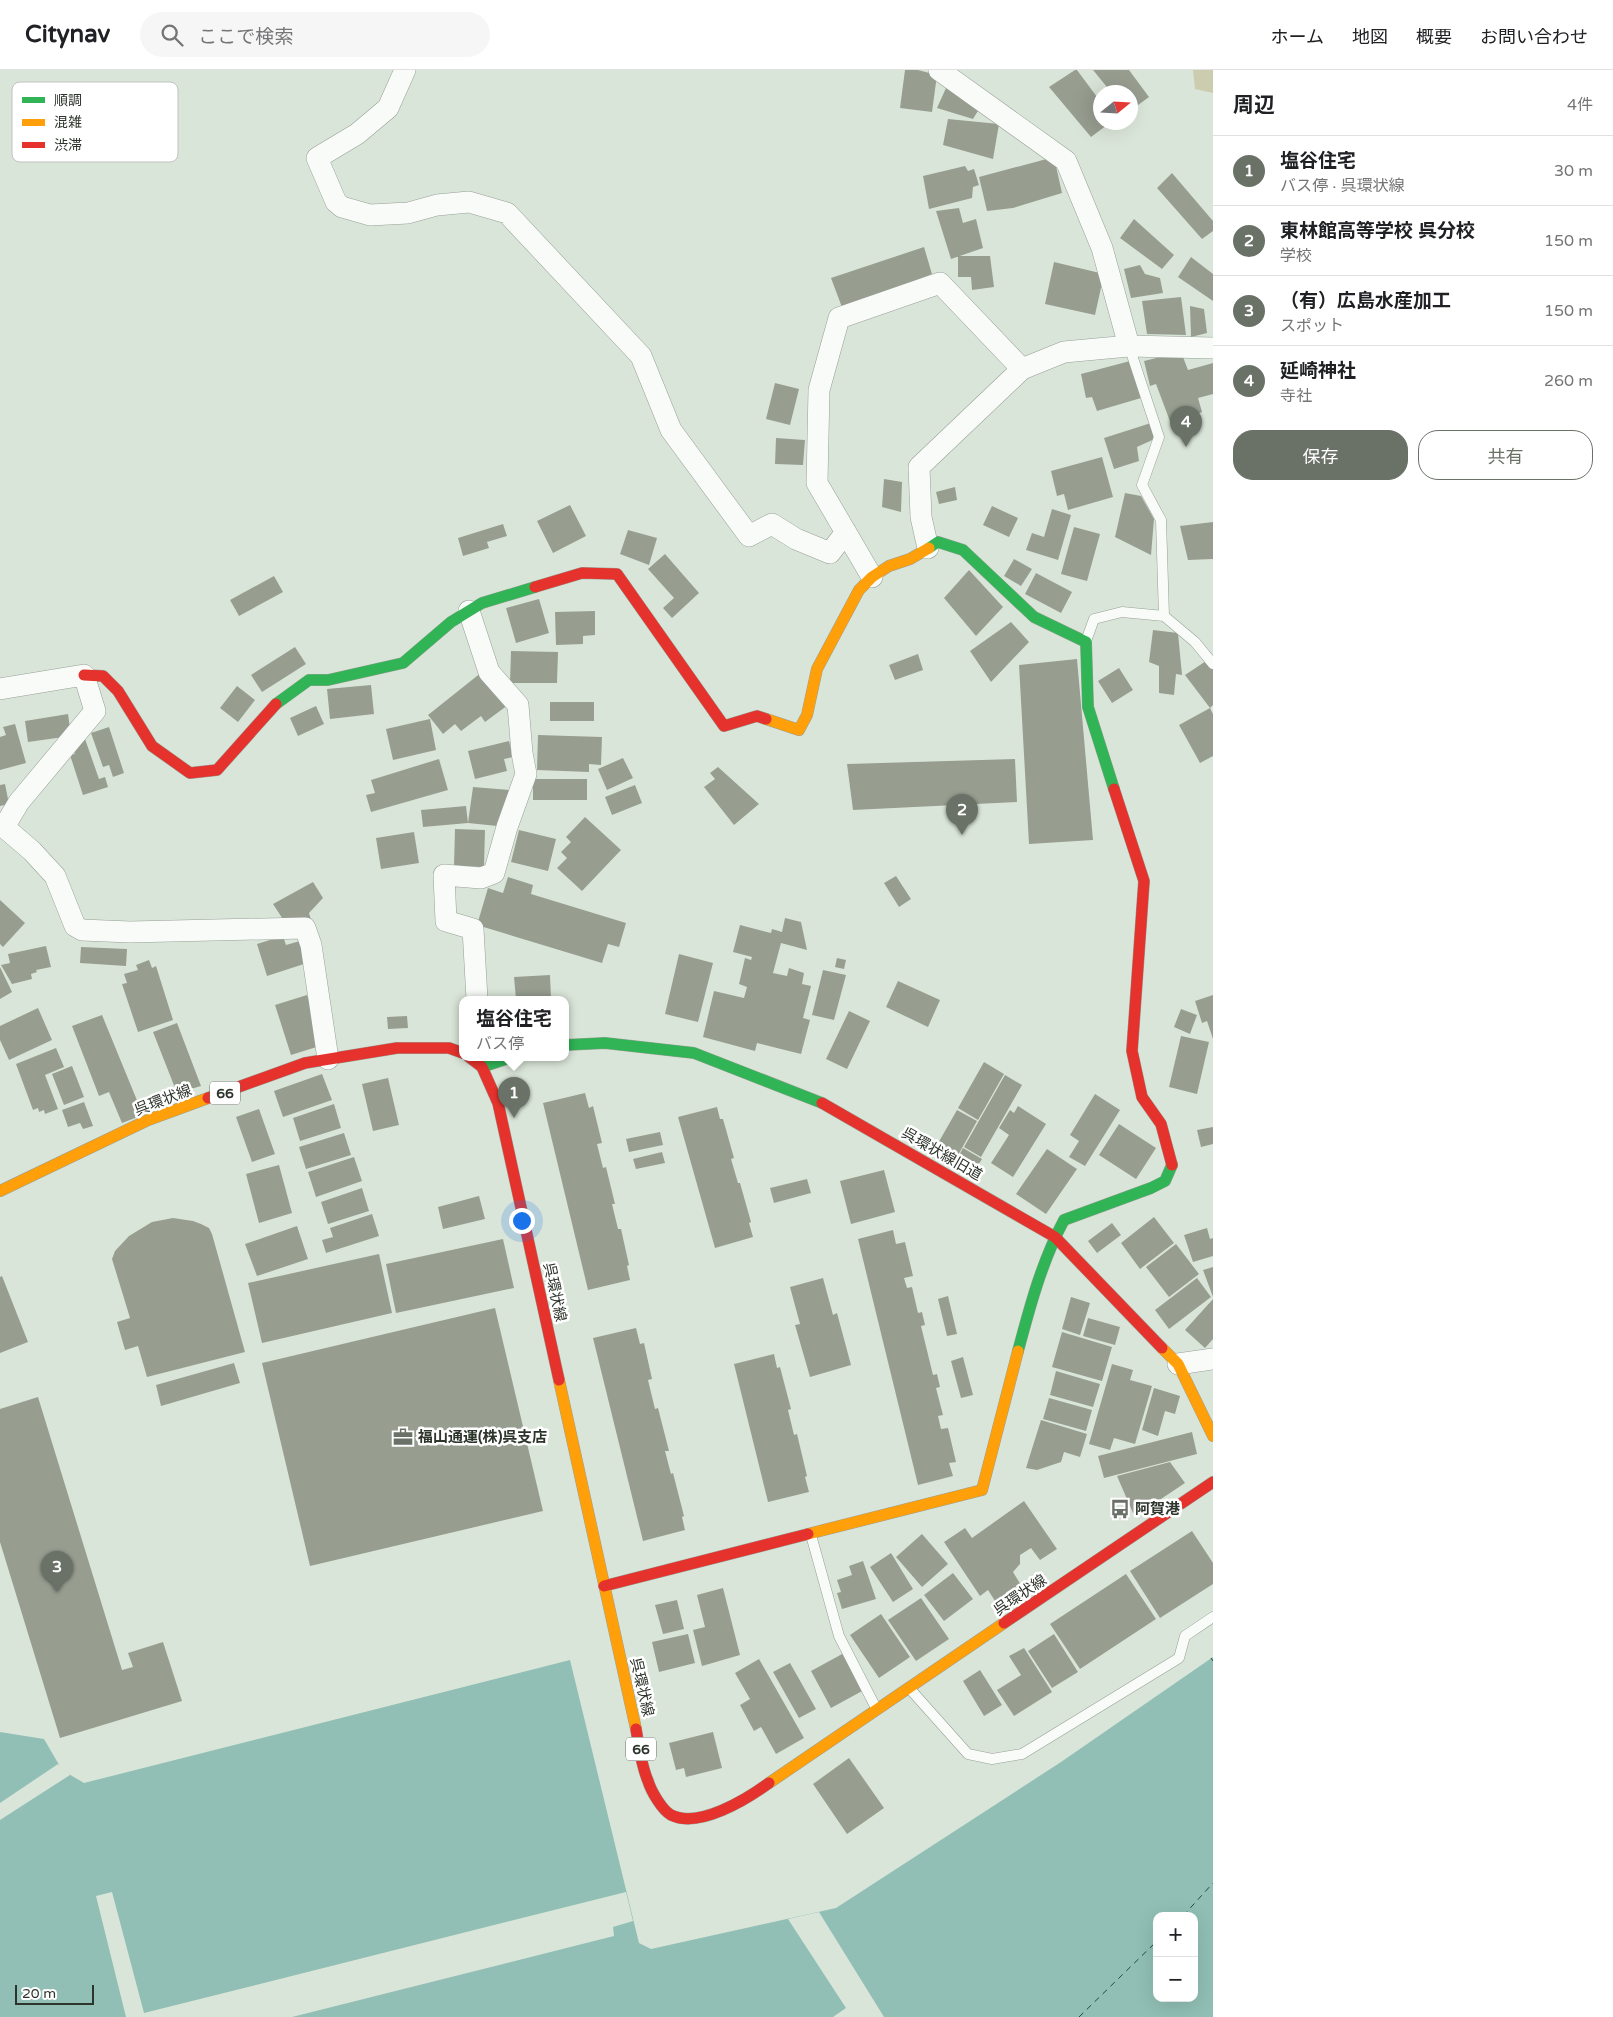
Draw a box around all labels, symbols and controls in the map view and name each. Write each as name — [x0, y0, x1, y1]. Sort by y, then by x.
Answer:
search box — [140, 12, 490, 57]
text: Citynav — [25, 20, 110, 49]
icon: search — [158, 21, 186, 49]
text: ここで検索 — [198, 26, 293, 48]
text: ホーム — [1271, 26, 1324, 48]
text: 地図 — [1352, 26, 1388, 48]
text: 概要 — [1416, 26, 1452, 48]
text: お問い合わせ — [1480, 26, 1588, 48]
legend — [12, 82, 178, 162]
north arrow — [1093, 85, 1138, 130]
text: 順調 — [54, 92, 82, 109]
text: 周辺 — [1233, 93, 1275, 118]
text: 4件 — [1567, 95, 1593, 115]
text: 混雑 — [54, 114, 82, 131]
text: 渋滞 — [54, 137, 82, 154]
text: 塩谷住宅 — [1280, 150, 1356, 172]
text: 1 — [1244, 161, 1254, 181]
text: 30 m — [1554, 161, 1593, 181]
text: バス停 · 呉環状線 — [1280, 176, 1404, 196]
text: 東林館高等学校 呉分校 — [1280, 220, 1475, 242]
text: 2 — [1244, 231, 1254, 251]
text: 150 m — [1544, 231, 1593, 251]
text: 学校 — [1280, 246, 1312, 266]
text: （有）広島水産加工 — [1280, 290, 1451, 312]
text: 3 — [1244, 301, 1254, 321]
text: 150 m — [1544, 301, 1593, 321]
text: スポット — [1280, 316, 1344, 336]
text: 延崎神社 — [1280, 360, 1356, 382]
text: 4 — [1244, 371, 1254, 391]
text: 260 m — [1544, 371, 1593, 391]
text: 寺社 — [1280, 386, 1312, 406]
pin: 4 — [1170, 406, 1202, 447]
button: 保存 — [1233, 430, 1408, 480]
button: 共有 — [1418, 430, 1593, 480]
pin: 2 — [946, 794, 978, 835]
popup — [459, 996, 569, 1061]
text: 塩谷住宅 — [476, 1008, 552, 1030]
text: バス停 — [476, 1034, 524, 1054]
pin: 1 — [498, 1077, 530, 1118]
street label: 呉環状線 — [132, 1081, 194, 1119]
road number: 66 — [210, 1081, 240, 1104]
street label: 呉環状線旧道 — [899, 1124, 985, 1184]
your location — [509, 1208, 535, 1234]
street label: 呉環状線 — [540, 1261, 570, 1323]
office icon: 福山通運(株)呉支店 — [392, 1426, 414, 1448]
place label: 福山通運(株)呉支店 — [417, 1428, 547, 1446]
bus stop icon: 阿賀港 — [1109, 1498, 1131, 1520]
place label: 阿賀港 — [1135, 1500, 1180, 1518]
pin: 3 — [41, 1551, 73, 1592]
street label: 呉環状線 — [990, 1571, 1050, 1619]
street label: 呉環状線 — [626, 1656, 658, 1718]
road number: 66 — [626, 1738, 656, 1760]
map controls — [1153, 1912, 1198, 2002]
button: + — [1153, 1912, 1198, 1957]
button: − — [1153, 1957, 1198, 2002]
scale bar — [15, 1982, 94, 2005]
text: 20 m — [22, 1985, 56, 2002]

